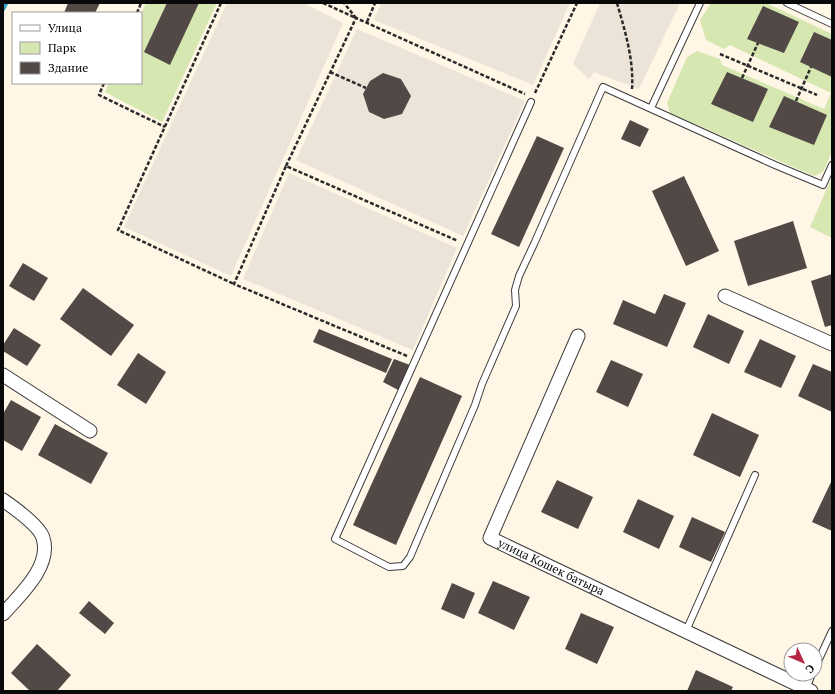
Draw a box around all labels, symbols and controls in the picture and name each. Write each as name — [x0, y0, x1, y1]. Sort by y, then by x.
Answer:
legend — [12, 12, 142, 84]
text: Улица — [48, 20, 82, 35]
text: Парк — [48, 40, 76, 55]
text: Здание — [48, 60, 88, 75]
street label: улица Кошек батыра — [495, 535, 607, 598]
north arrow — [783, 642, 823, 682]
text: С — [803, 661, 818, 676]

